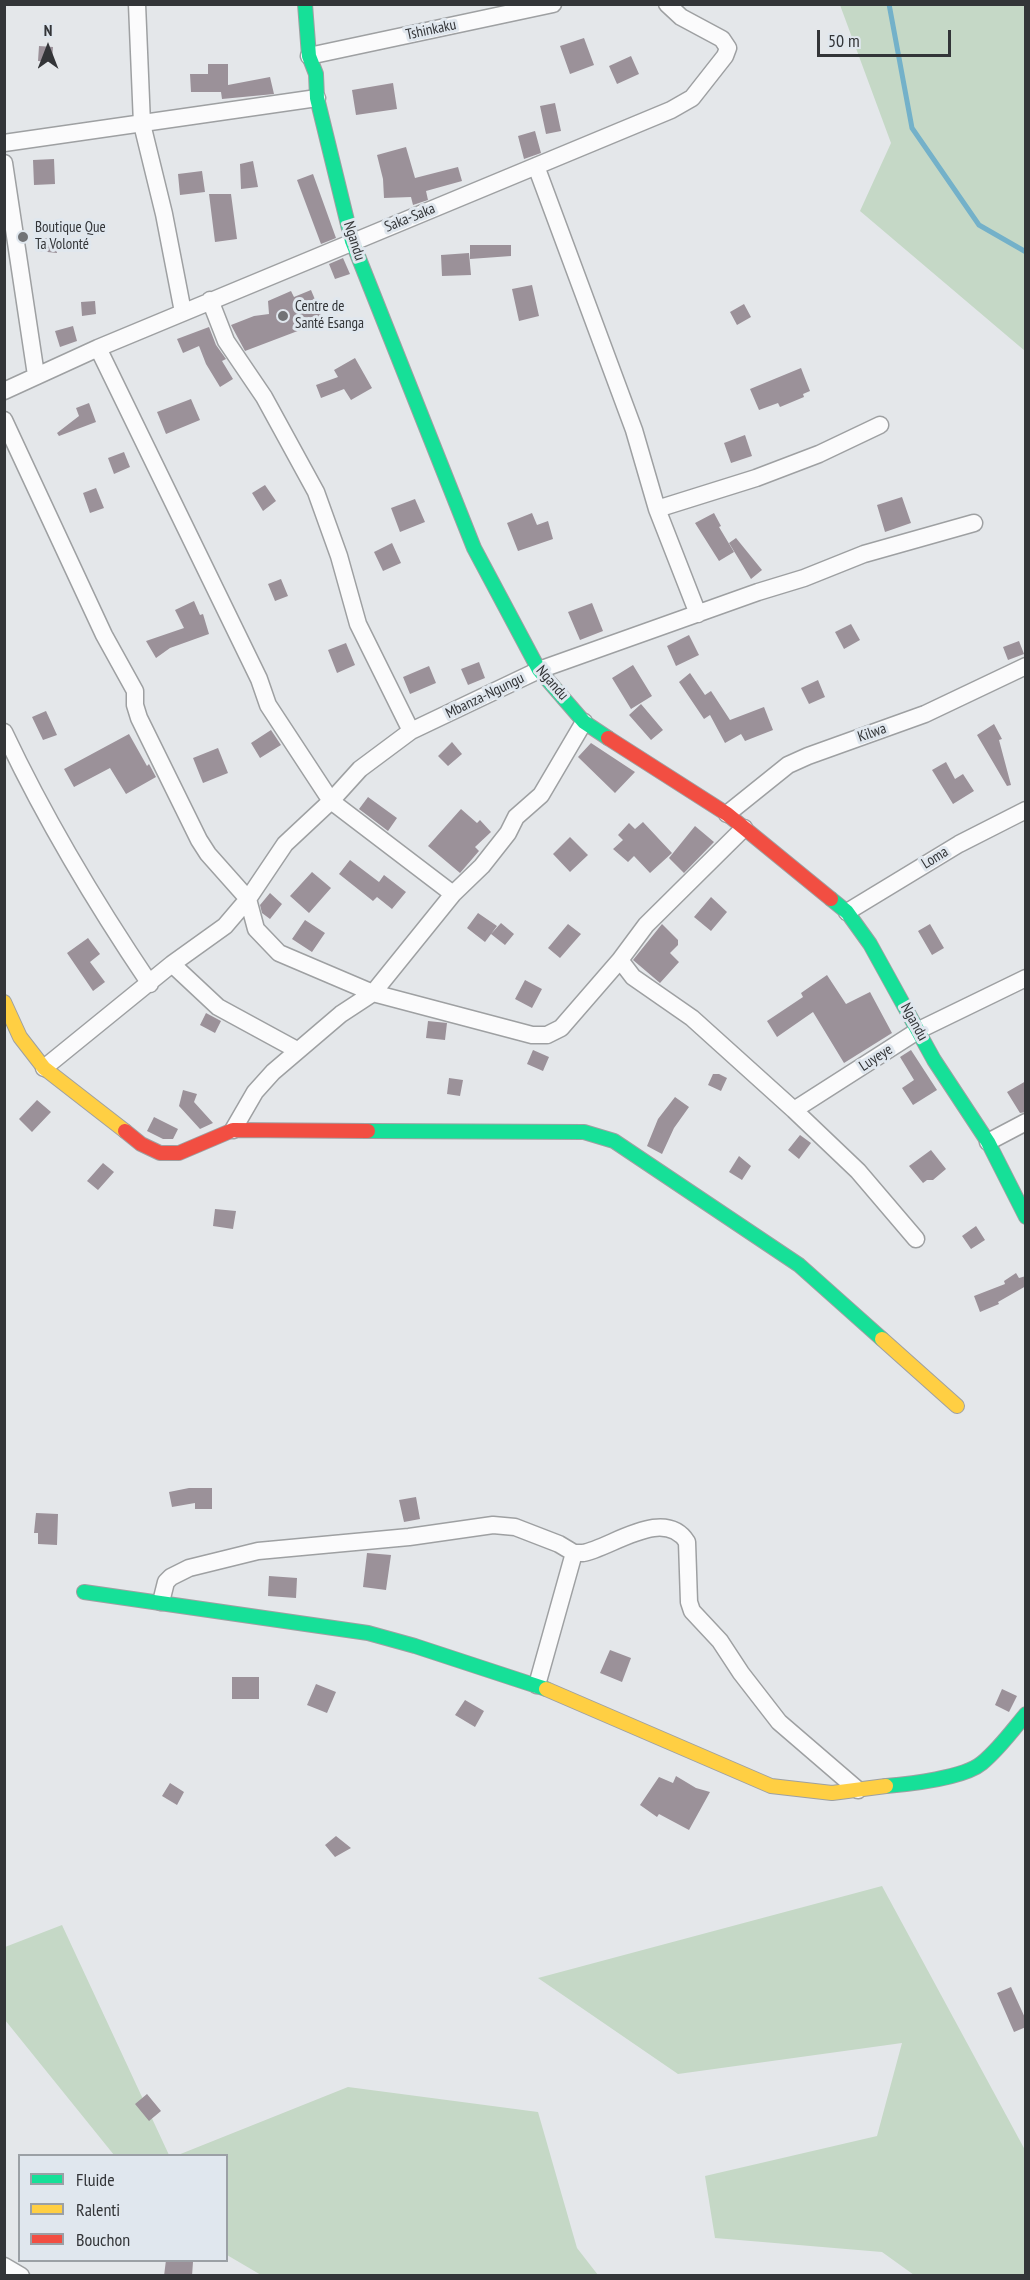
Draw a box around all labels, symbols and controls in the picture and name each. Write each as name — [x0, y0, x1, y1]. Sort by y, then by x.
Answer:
street label: Tshinkaku — [404, 16, 458, 44]
north arrow — [18, 18, 78, 78]
scale bar — [820, 18, 954, 56]
text: N — [44, 20, 52, 40]
text: 50 m — [828, 29, 860, 52]
street label: Saka-Saka — [382, 200, 438, 236]
place label: Boutique Que Ta Volonté — [35, 219, 106, 254]
street label: Ngandu — [339, 219, 369, 263]
marker: Boutique Que Ta Volonté — [16, 230, 30, 244]
place label: Centre de Santé Esanga — [295, 298, 364, 333]
marker: Centre de Santé Esanga — [276, 309, 290, 323]
street label: Ngandu — [532, 662, 572, 704]
street label: Mbanza-Ngungu — [443, 669, 527, 723]
street label: Kilwa — [855, 720, 889, 746]
street label: Loma — [918, 843, 952, 873]
street label: Ngandu — [896, 1000, 932, 1044]
street label: Luyeye — [856, 1041, 896, 1075]
legend — [18, 2154, 228, 2262]
text: Fluide — [76, 2168, 115, 2191]
text: Ralenti — [76, 2198, 120, 2221]
text: Bouchon — [76, 2228, 130, 2251]

